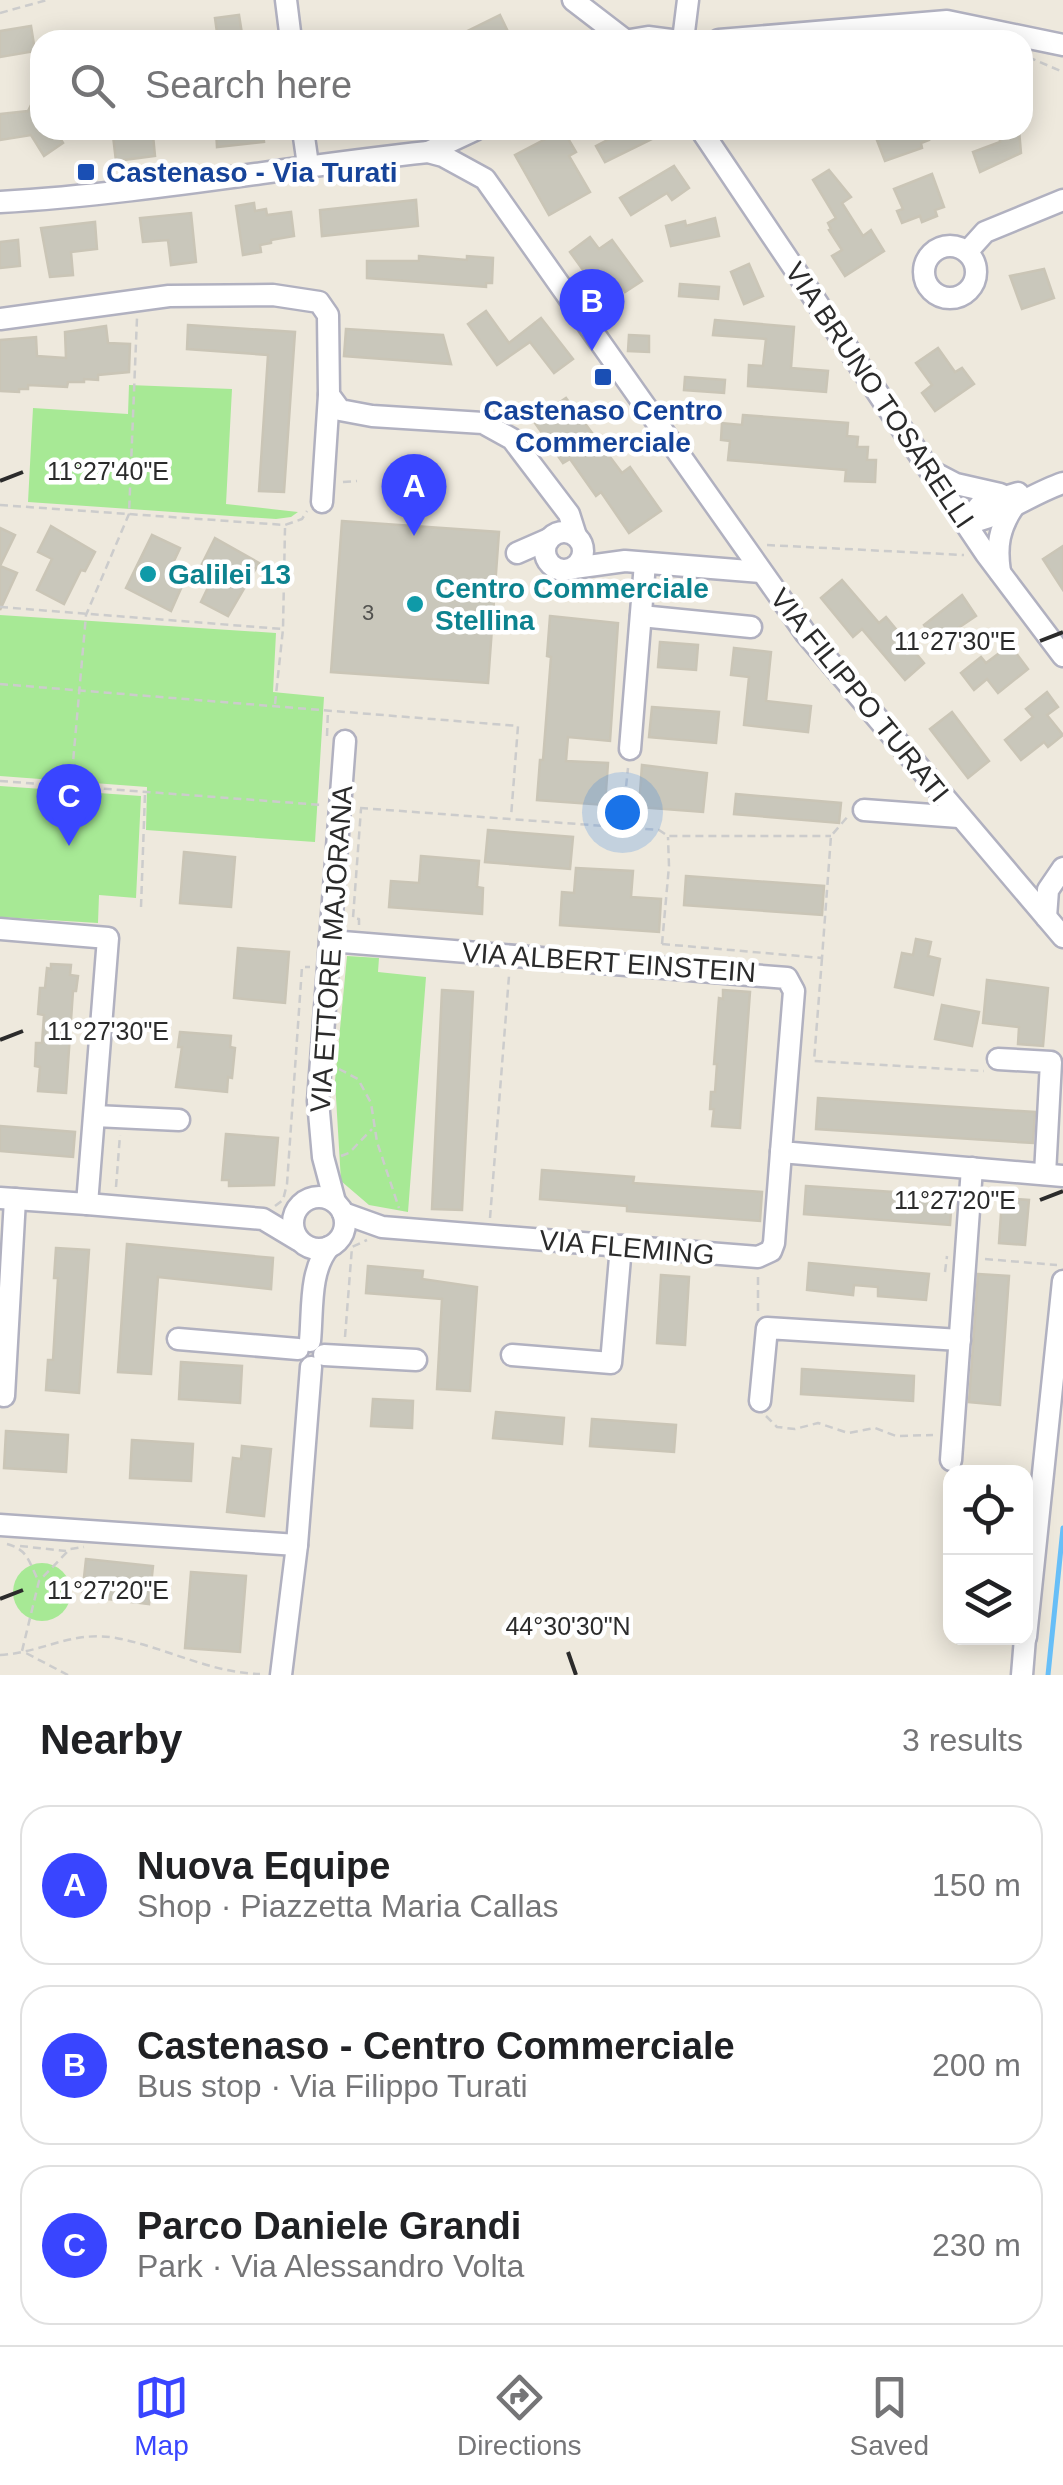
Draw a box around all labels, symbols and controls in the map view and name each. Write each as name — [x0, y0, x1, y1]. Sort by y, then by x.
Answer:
search box — [30, 30, 1033, 140]
icon: search — [65, 58, 120, 113]
text: Search here — [145, 64, 352, 106]
place label: Castenaso - Via Turati — [106, 157, 398, 188]
marker: Castenaso - Via Turati — [75, 161, 97, 183]
street label: VIA BRUNO TOSARELLI — [779, 257, 980, 534]
pin: B — [560, 268, 624, 351]
marker: Castenaso Centro Commerciale — [592, 366, 614, 388]
place label: Castenaso Centro Commerciale — [483, 395, 723, 458]
pin: A — [382, 454, 446, 536]
text: 11°27'40"E — [47, 457, 169, 485]
place label: Galilei 13 — [168, 559, 291, 590]
marker: Galilei 13 — [137, 563, 159, 585]
place label: Centro Commerciale Stellina — [435, 573, 709, 636]
street label: VIA FILIPPO TURATI — [764, 583, 955, 808]
marker: Centro Commerciale Stellina — [404, 593, 426, 615]
house number: 3 — [362, 600, 374, 625]
text: 11°27'30"E — [894, 627, 1016, 655]
pin: C — [36, 764, 102, 846]
street label: VIA ETTORE MAJORANA — [305, 784, 358, 1114]
your location — [597, 787, 648, 838]
street label: VIA ALBERT EINSTEIN — [461, 937, 757, 988]
text: 11°27'30"E — [47, 1017, 169, 1045]
text: 11°27'20"E — [894, 1186, 1016, 1214]
street label: VIA FLEMING — [538, 1224, 716, 1271]
map controls — [943, 1465, 1033, 1645]
button: locate — [943, 1465, 1033, 1555]
button: layers — [943, 1555, 1033, 1645]
text: 11°27'20"E — [47, 1576, 169, 1604]
text: 44°30'30"N — [505, 1612, 631, 1640]
text: Nearby — [40, 1716, 182, 1763]
text: 3 results — [902, 1722, 1023, 1758]
text: Nuova Equipe — [137, 1845, 390, 1887]
text: A — [63, 1867, 86, 1903]
text: 150 m — [932, 1867, 1021, 1903]
text: Shop · Piazzetta Maria Callas — [137, 1888, 559, 1924]
text: Castenaso - Centro Commerciale — [137, 2025, 735, 2067]
text: B — [63, 2047, 86, 2083]
text: 200 m — [932, 2047, 1021, 2083]
text: Bus stop · Via Filippo Turati — [137, 2068, 528, 2104]
text: Parco Daniele Grandi — [137, 2205, 521, 2247]
text: C — [63, 2227, 86, 2263]
text: 230 m — [932, 2227, 1021, 2263]
text: Park · Via Alessandro Volta — [137, 2248, 524, 2284]
tab: Map — [134, 2370, 189, 2462]
tab: Directions — [457, 2370, 582, 2462]
tab: Saved — [850, 2370, 929, 2462]

